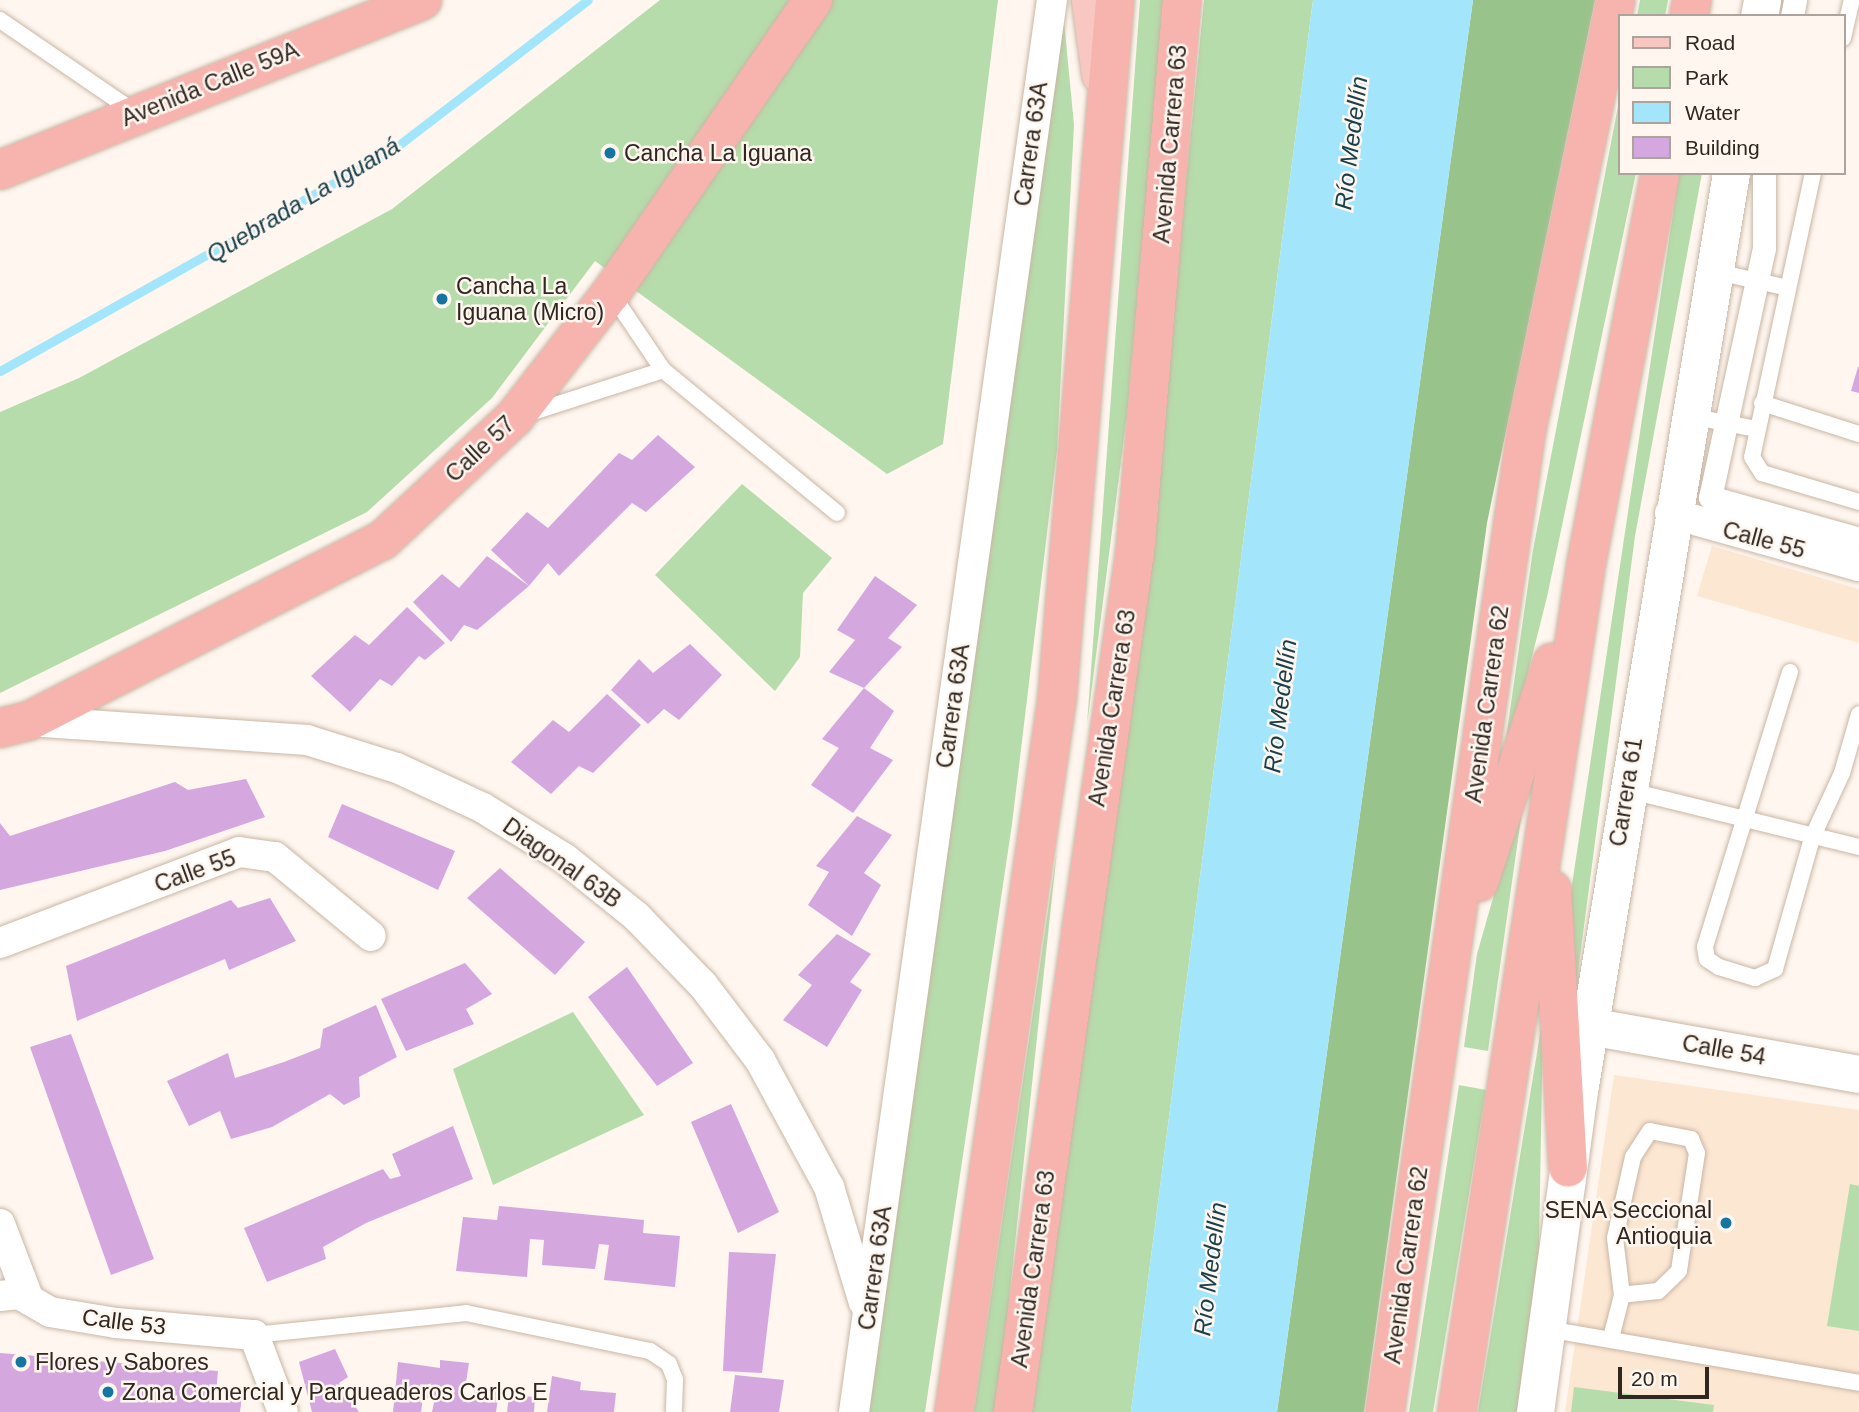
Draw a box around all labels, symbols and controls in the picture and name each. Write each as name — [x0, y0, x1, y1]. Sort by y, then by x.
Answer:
legend — [1618, 14, 1845, 175]
text: Road — [1685, 31, 1735, 54]
street label: Avenida Calle 59A — [117, 36, 303, 132]
street label: Avenida Carrera 63 — [1148, 44, 1192, 244]
text: Park — [1685, 66, 1728, 89]
water label: Río Medellín — [1328, 74, 1374, 212]
street label: Carrera 63A — [1009, 80, 1053, 208]
text: Water — [1685, 101, 1740, 124]
water label: Quebrada La Iguaná — [201, 131, 405, 269]
text: Building — [1685, 136, 1760, 159]
place label: Cancha La Iguana — [624, 139, 812, 167]
marker: Cancha La Iguana — [602, 145, 618, 161]
place label: Cancha La Iguana (Micro) — [456, 272, 604, 326]
marker: Cancha La Iguana (Micro) — [434, 291, 450, 307]
street label: Calle 57 — [440, 410, 520, 488]
street label: Calle 55 — [1720, 516, 1808, 564]
street label: Avenida Carrera 62 — [1459, 604, 1515, 804]
street label: Avenida Carrera 63 — [1083, 608, 1141, 808]
water label: Río Medellín — [1257, 637, 1303, 775]
street label: Carrera 63A — [931, 642, 975, 770]
street label: Carrera 61 — [1604, 736, 1648, 848]
street label: Diagonal 63B — [498, 812, 626, 914]
street label: Calle 55 — [151, 844, 239, 898]
street label: Calle 54 — [1680, 1029, 1768, 1071]
street label: Avenida Carrera 62 — [1378, 1165, 1434, 1365]
street label: Avenida Carrera 63 — [1005, 1169, 1061, 1369]
place label: SENA Seccional Antioquia — [1543, 1196, 1712, 1250]
water label: Río Medellín — [1187, 1200, 1233, 1338]
street label: Carrera 63A — [853, 1204, 897, 1332]
marker: SENA Seccional Antioquia — [1718, 1215, 1734, 1231]
street label: Calle 53 — [80, 1303, 168, 1341]
place label: Flores y Sabores — [35, 1348, 209, 1376]
scale bar — [1621, 1352, 1712, 1396]
marker: Flores y Sabores — [13, 1354, 29, 1370]
text: 20 m — [1631, 1367, 1678, 1390]
place label: Zona Comercial y Parqueaderos Carlos E — [122, 1378, 548, 1406]
marker: Zona Comercial y Parqueaderos Carlos E — [100, 1384, 116, 1400]

